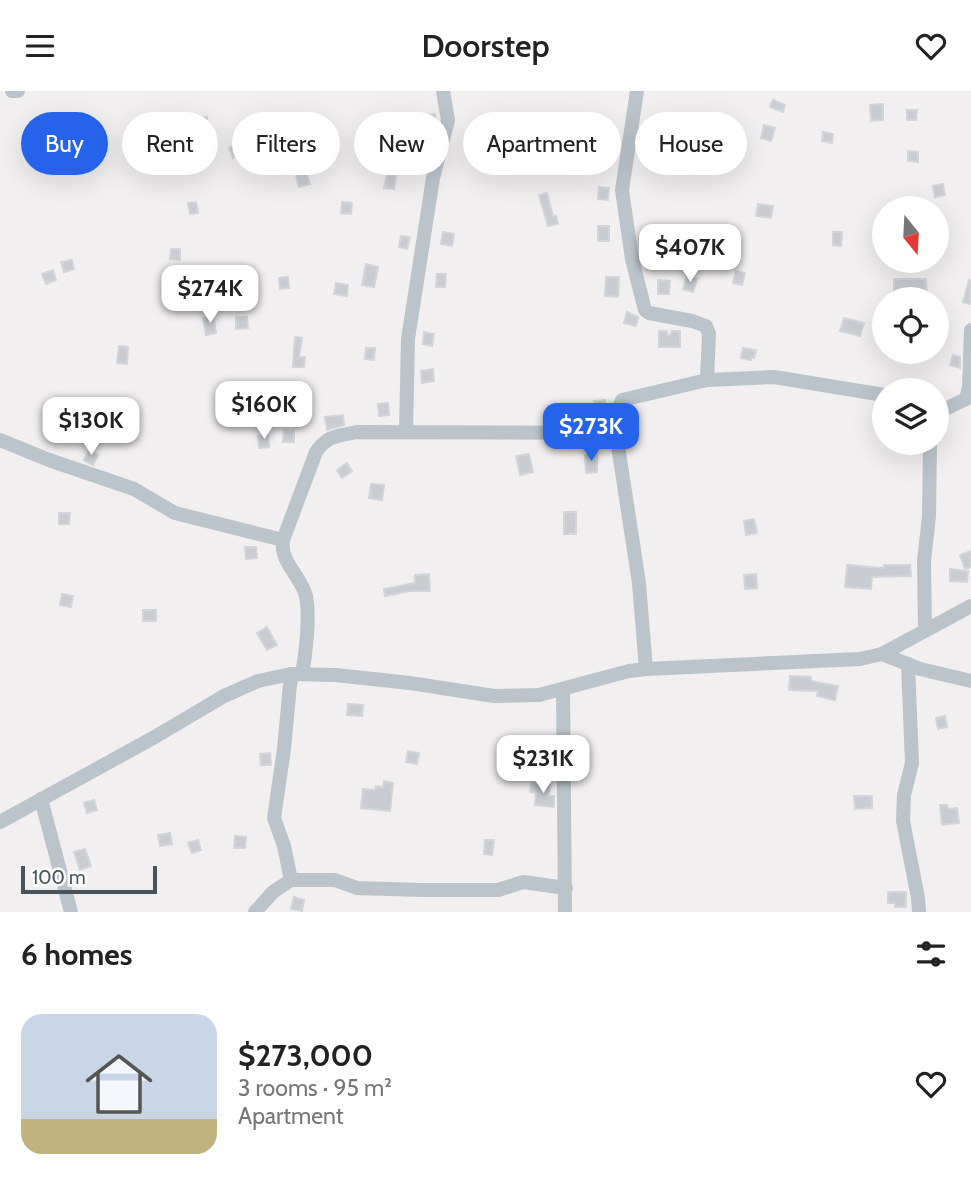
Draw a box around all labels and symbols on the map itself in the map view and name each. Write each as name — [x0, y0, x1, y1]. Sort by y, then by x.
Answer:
north arrow — [872, 196, 948, 273]
pin: $407K — [641, 225, 739, 284]
pin: $274K — [161, 265, 259, 325]
pin: $160K — [215, 381, 313, 441]
pin: $130K — [42, 397, 140, 457]
pin: $273K — [542, 403, 640, 463]
pin: $231K — [494, 735, 592, 795]
scale bar — [21, 863, 158, 895]

